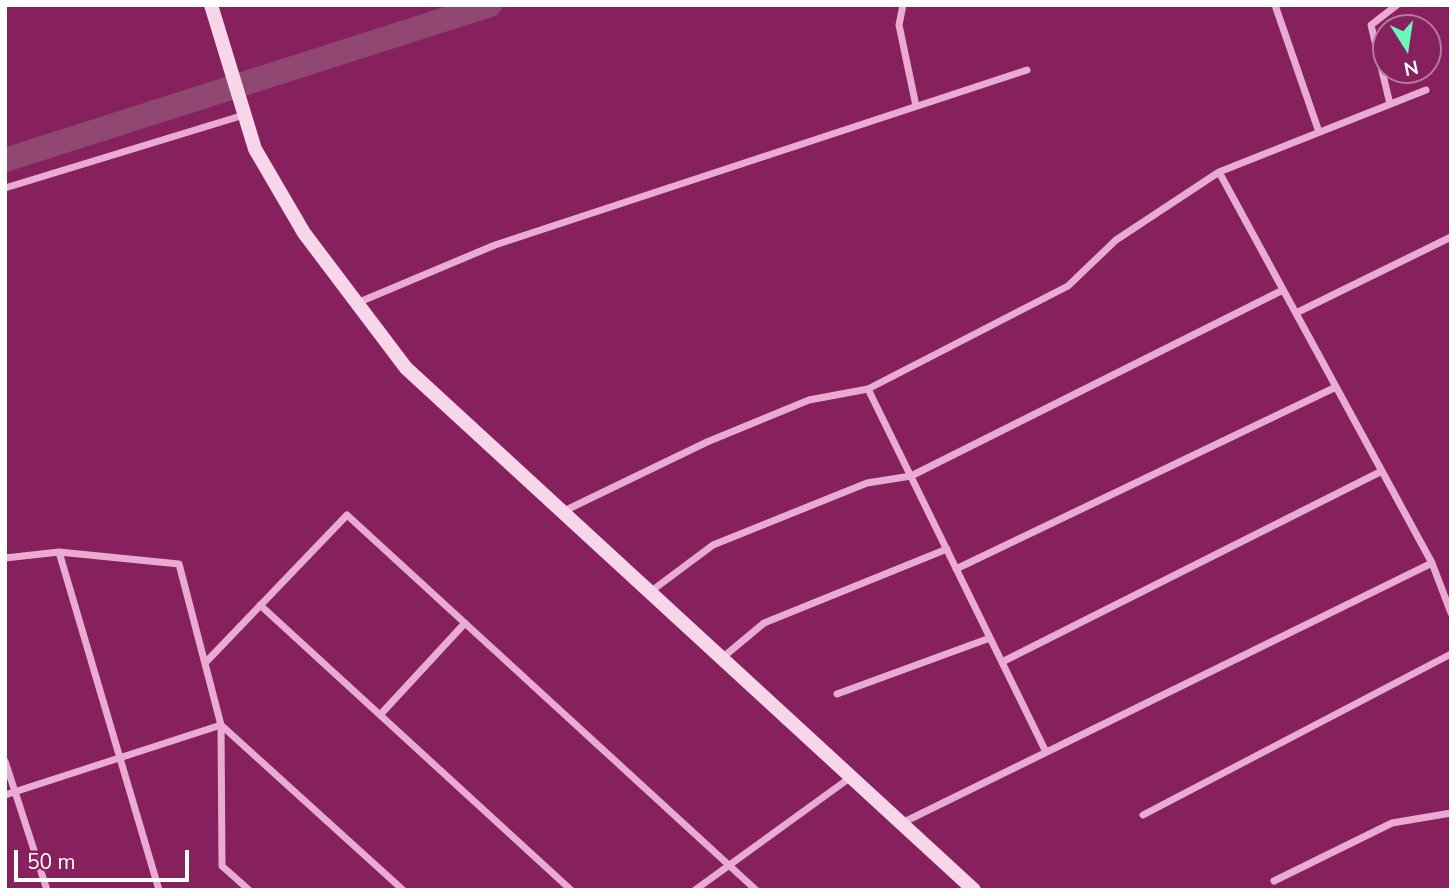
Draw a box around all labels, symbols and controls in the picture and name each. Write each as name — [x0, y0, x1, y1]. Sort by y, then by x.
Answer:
north arrow — [1372, 14, 1442, 84]
text: N — [1401, 53, 1421, 82]
scale bar — [18, 836, 192, 880]
text: 50 m — [27, 848, 76, 876]

